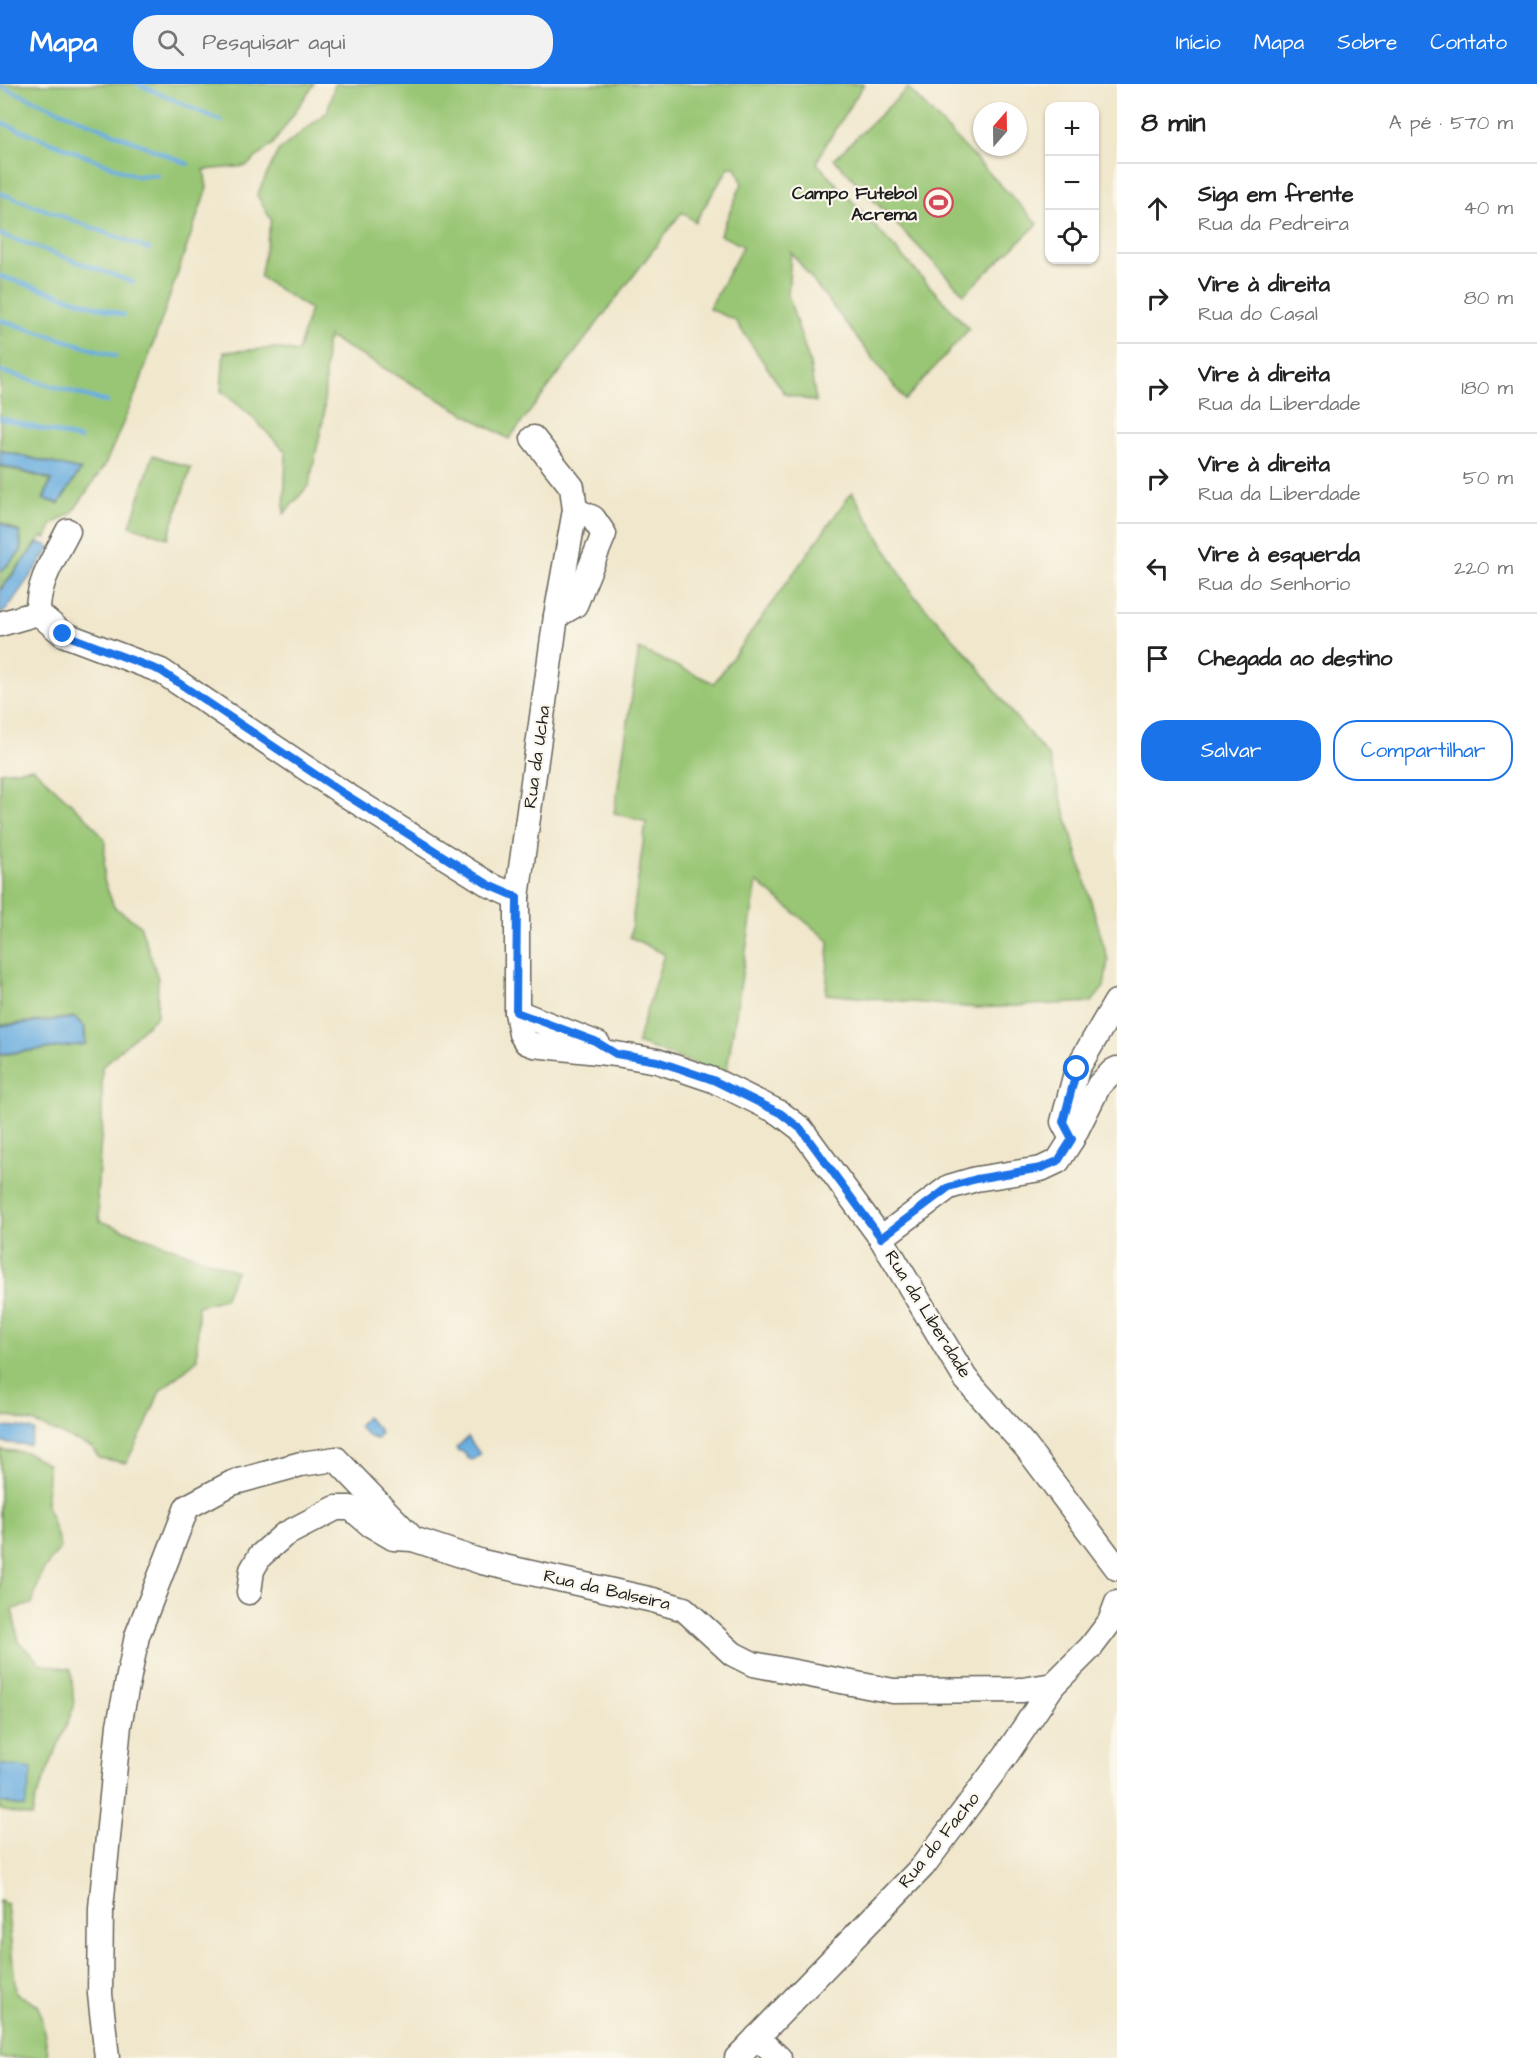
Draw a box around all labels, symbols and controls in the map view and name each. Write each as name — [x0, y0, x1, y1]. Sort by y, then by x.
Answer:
search box — [133, 15, 553, 69]
text: Mapa — [30, 23, 97, 62]
icon: search — [154, 26, 187, 59]
text: Pesquisar aqui — [202, 27, 345, 58]
text: Início — [1176, 28, 1221, 57]
text: Mapa — [1254, 28, 1304, 57]
text: Sobre — [1337, 28, 1397, 57]
text: Contato — [1430, 28, 1507, 57]
north arrow — [973, 102, 1027, 156]
map controls — [1045, 102, 1099, 264]
button: + — [1045, 102, 1099, 156]
text: 8 min — [1141, 105, 1205, 141]
text: A pé · 570 m — [1389, 109, 1513, 137]
button: − — [1045, 156, 1099, 210]
text: Siga em frente — [1198, 179, 1354, 210]
place label: Campo Futebol Acrema — [792, 181, 918, 227]
sports icon: Campo Futebol Acrema — [922, 187, 954, 219]
icon: ahead — [1141, 192, 1174, 225]
text: 40 m — [1463, 194, 1513, 222]
button: locate — [1045, 210, 1099, 264]
text: Rua da Pedreira — [1198, 210, 1349, 238]
text: Vire à direita — [1198, 269, 1330, 300]
icon: right — [1141, 282, 1174, 315]
text: 80 m — [1464, 284, 1513, 312]
text: Rua do Casal — [1198, 300, 1318, 328]
text: Vire à direita — [1198, 359, 1330, 390]
icon: right — [1141, 372, 1174, 405]
text: 180 m — [1461, 374, 1513, 402]
text: Rua da Liberdade — [1198, 390, 1361, 418]
text: Vire à direita — [1198, 449, 1330, 480]
icon: right — [1141, 462, 1174, 495]
text: 50 m — [1463, 464, 1513, 492]
text: Rua da Liberdade — [1198, 480, 1361, 508]
text: Vire à esquerda — [1198, 539, 1360, 570]
icon: left — [1141, 552, 1174, 585]
text: 220 m — [1454, 554, 1513, 582]
text: Rua do Senhorio — [1198, 570, 1350, 598]
route end — [49, 620, 75, 646]
icon: arrive — [1141, 642, 1174, 675]
text: Chegada ao destino — [1198, 643, 1392, 674]
street label: Rua da Ucha — [517, 704, 557, 810]
button: Salvar — [1141, 720, 1321, 781]
button: Compartilhar — [1333, 720, 1513, 781]
route start — [1063, 1055, 1089, 1081]
street label: Rua da Liberdade — [879, 1245, 977, 1383]
street label: Rua da Balseira — [541, 1563, 673, 1617]
street label: Rua do Facho — [892, 1787, 986, 1893]

